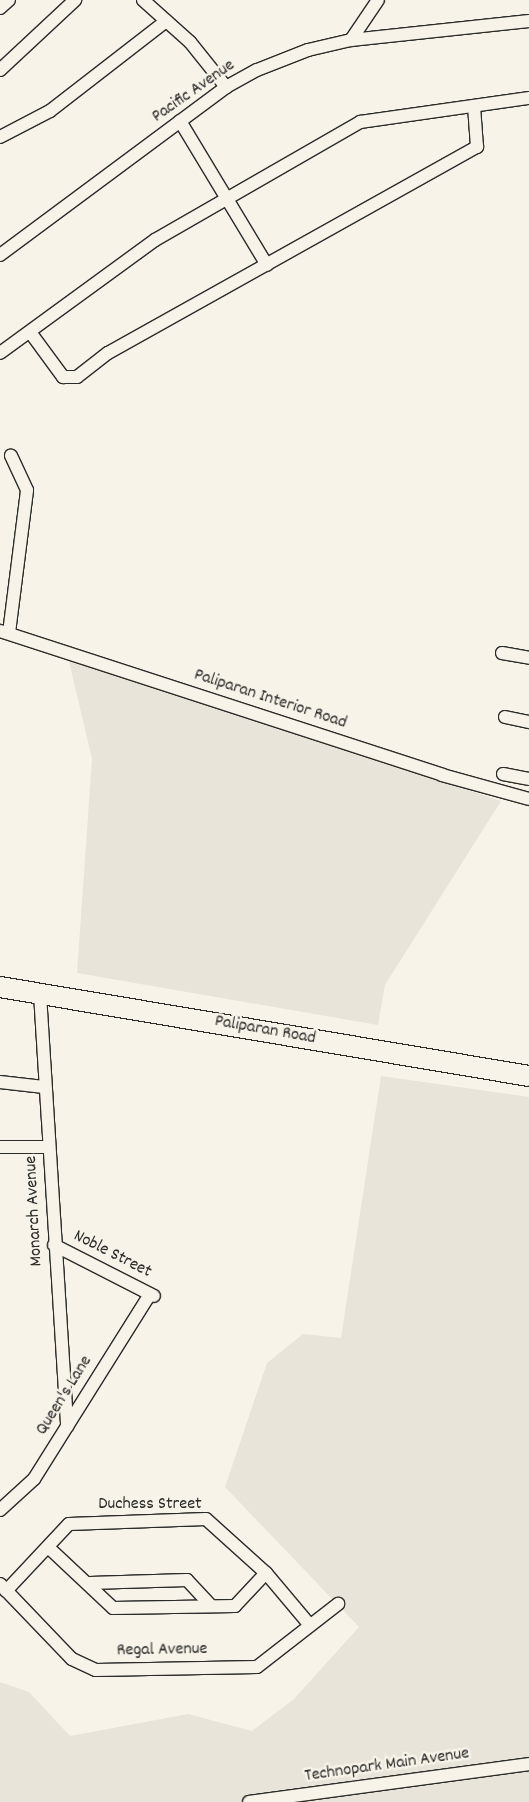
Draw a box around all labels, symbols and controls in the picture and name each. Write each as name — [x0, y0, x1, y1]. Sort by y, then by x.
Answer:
street label: Pacific Avenue — [148, 56, 240, 128]
street label: Paliparan Interior Road — [191, 665, 349, 735]
street label: Paliparan Road — [213, 1011, 317, 1051]
street label: Monarch Avenue — [21, 1155, 49, 1267]
street label: Noble Street — [69, 1226, 155, 1284]
street label: Queen's Lane — [32, 1352, 98, 1440]
street label: Duchess Street — [98, 1494, 202, 1516]
street label: Regal Avenue — [116, 1639, 208, 1663]
street label: Technopark Main Avenue — [303, 1744, 471, 1788]

